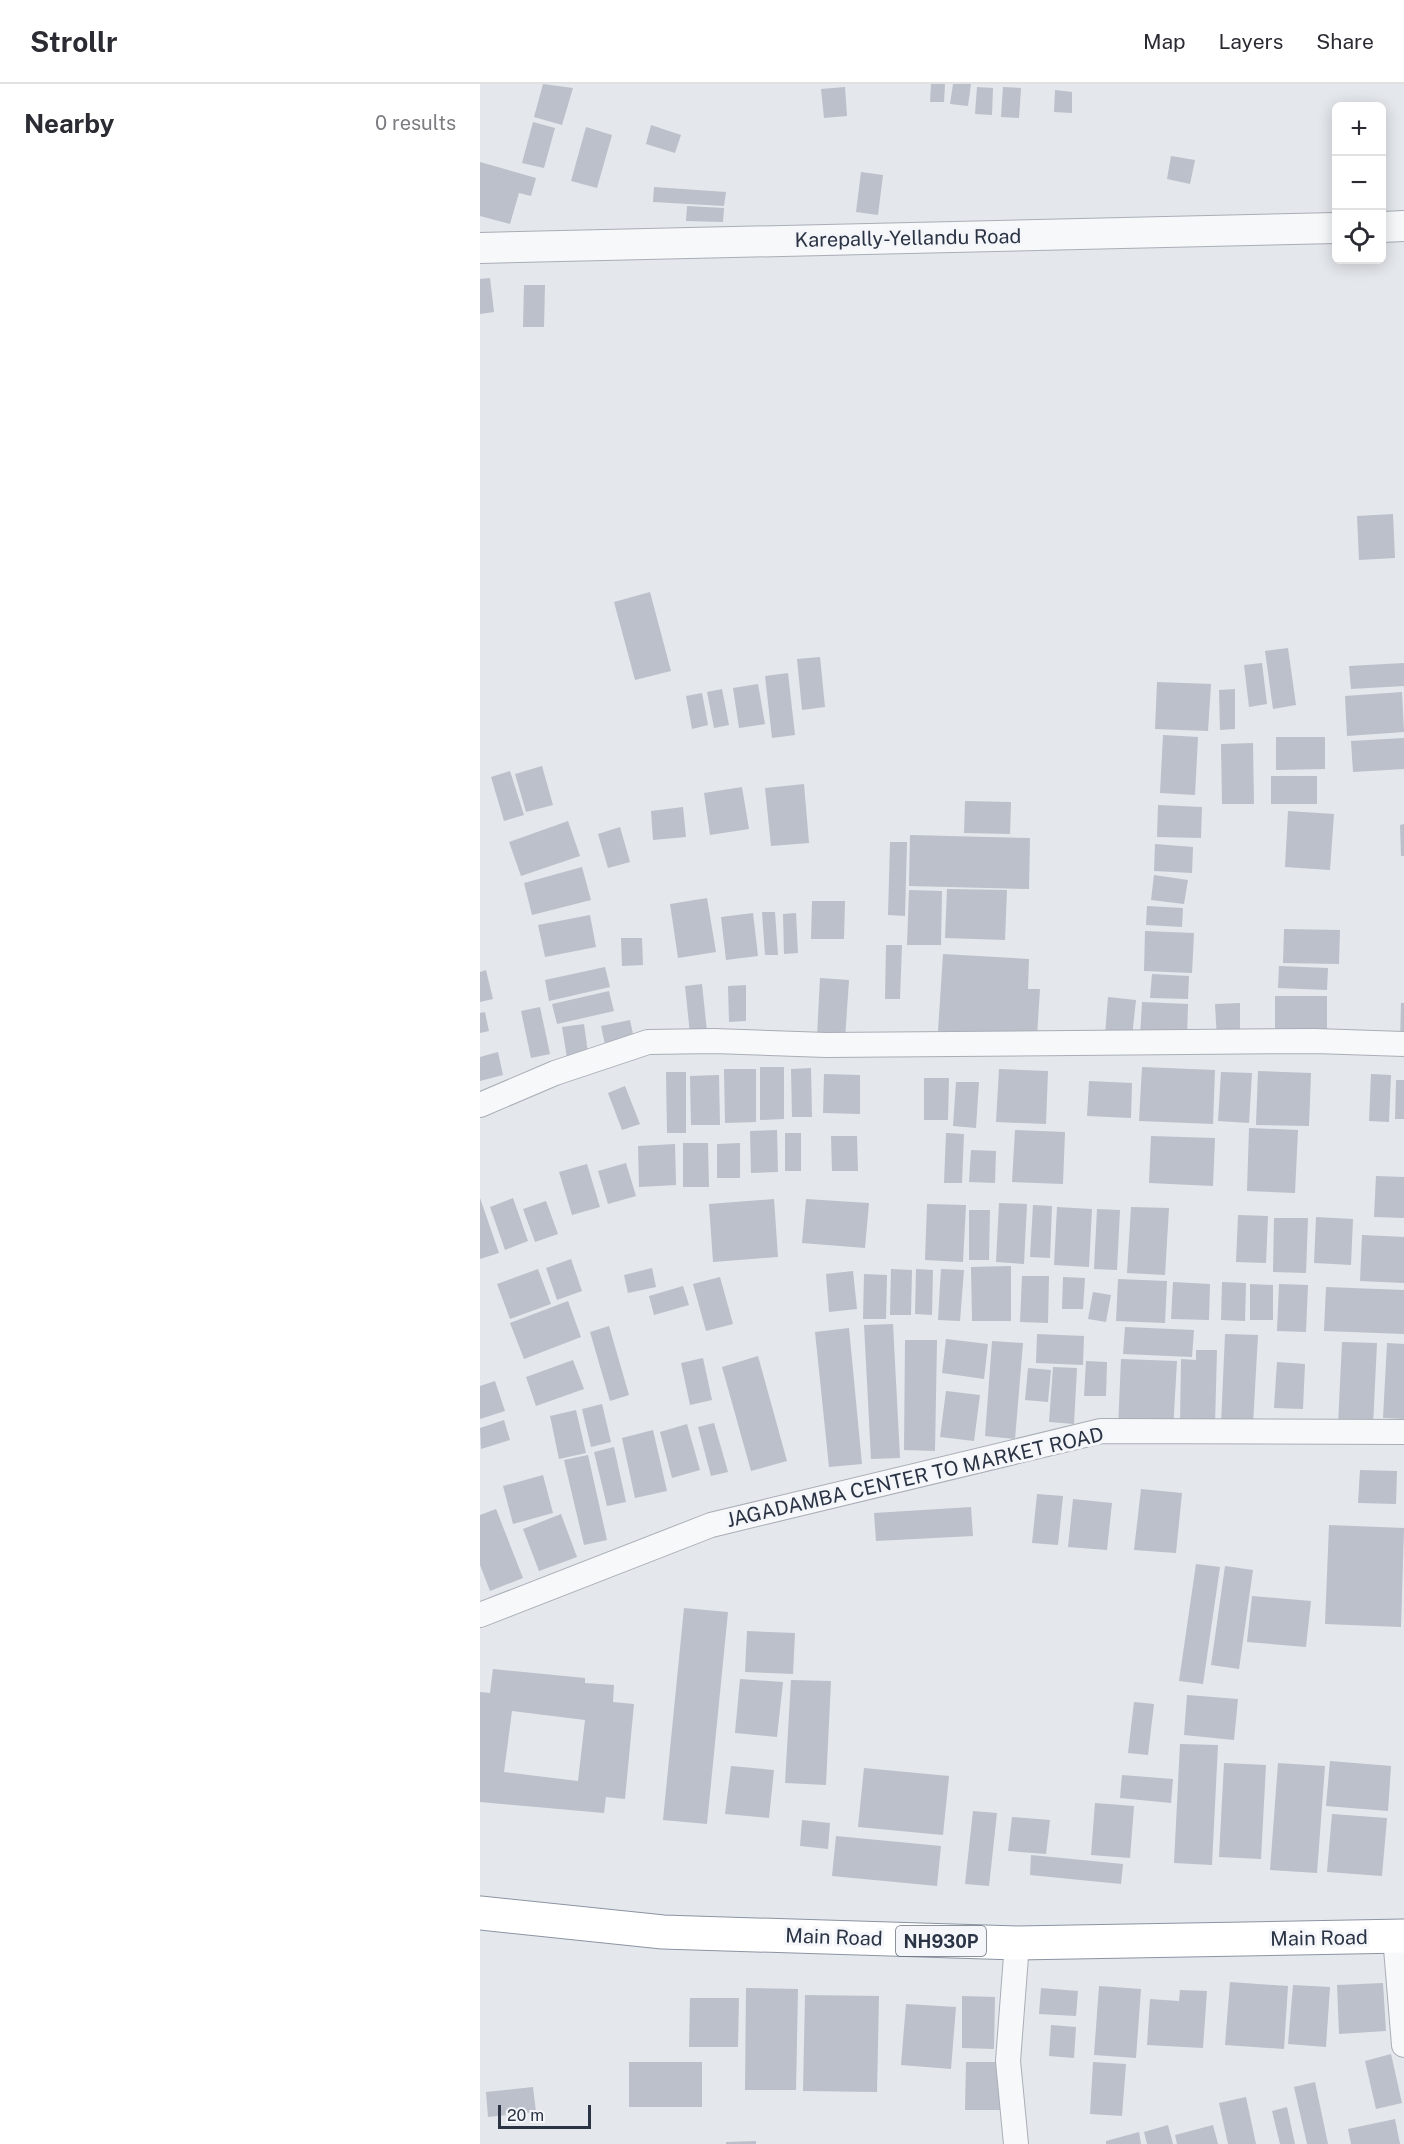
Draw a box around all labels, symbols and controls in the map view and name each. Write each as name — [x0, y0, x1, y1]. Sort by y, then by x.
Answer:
text: Strollr — [30, 25, 118, 58]
text: Map — [1143, 29, 1186, 54]
text: Layers — [1219, 29, 1283, 54]
text: Share — [1316, 29, 1374, 54]
map controls — [1332, 102, 1386, 264]
button: + — [1332, 102, 1386, 156]
text: Nearby — [24, 108, 114, 139]
text: 0 results — [375, 111, 456, 135]
button: − — [1332, 156, 1386, 210]
button: locate — [1332, 210, 1386, 264]
street label: Karepally-Yellandu Road — [794, 224, 1022, 252]
street label: JAGADAMBA CENTER TO MARKET ROAD — [724, 1422, 1106, 1532]
street label: Main Road — [785, 1923, 883, 1951]
street label: Main Road — [1270, 1925, 1368, 1951]
road number: NH930P — [896, 1926, 986, 1956]
scale bar — [498, 2102, 591, 2130]
text: 20 m — [507, 2106, 544, 2125]

